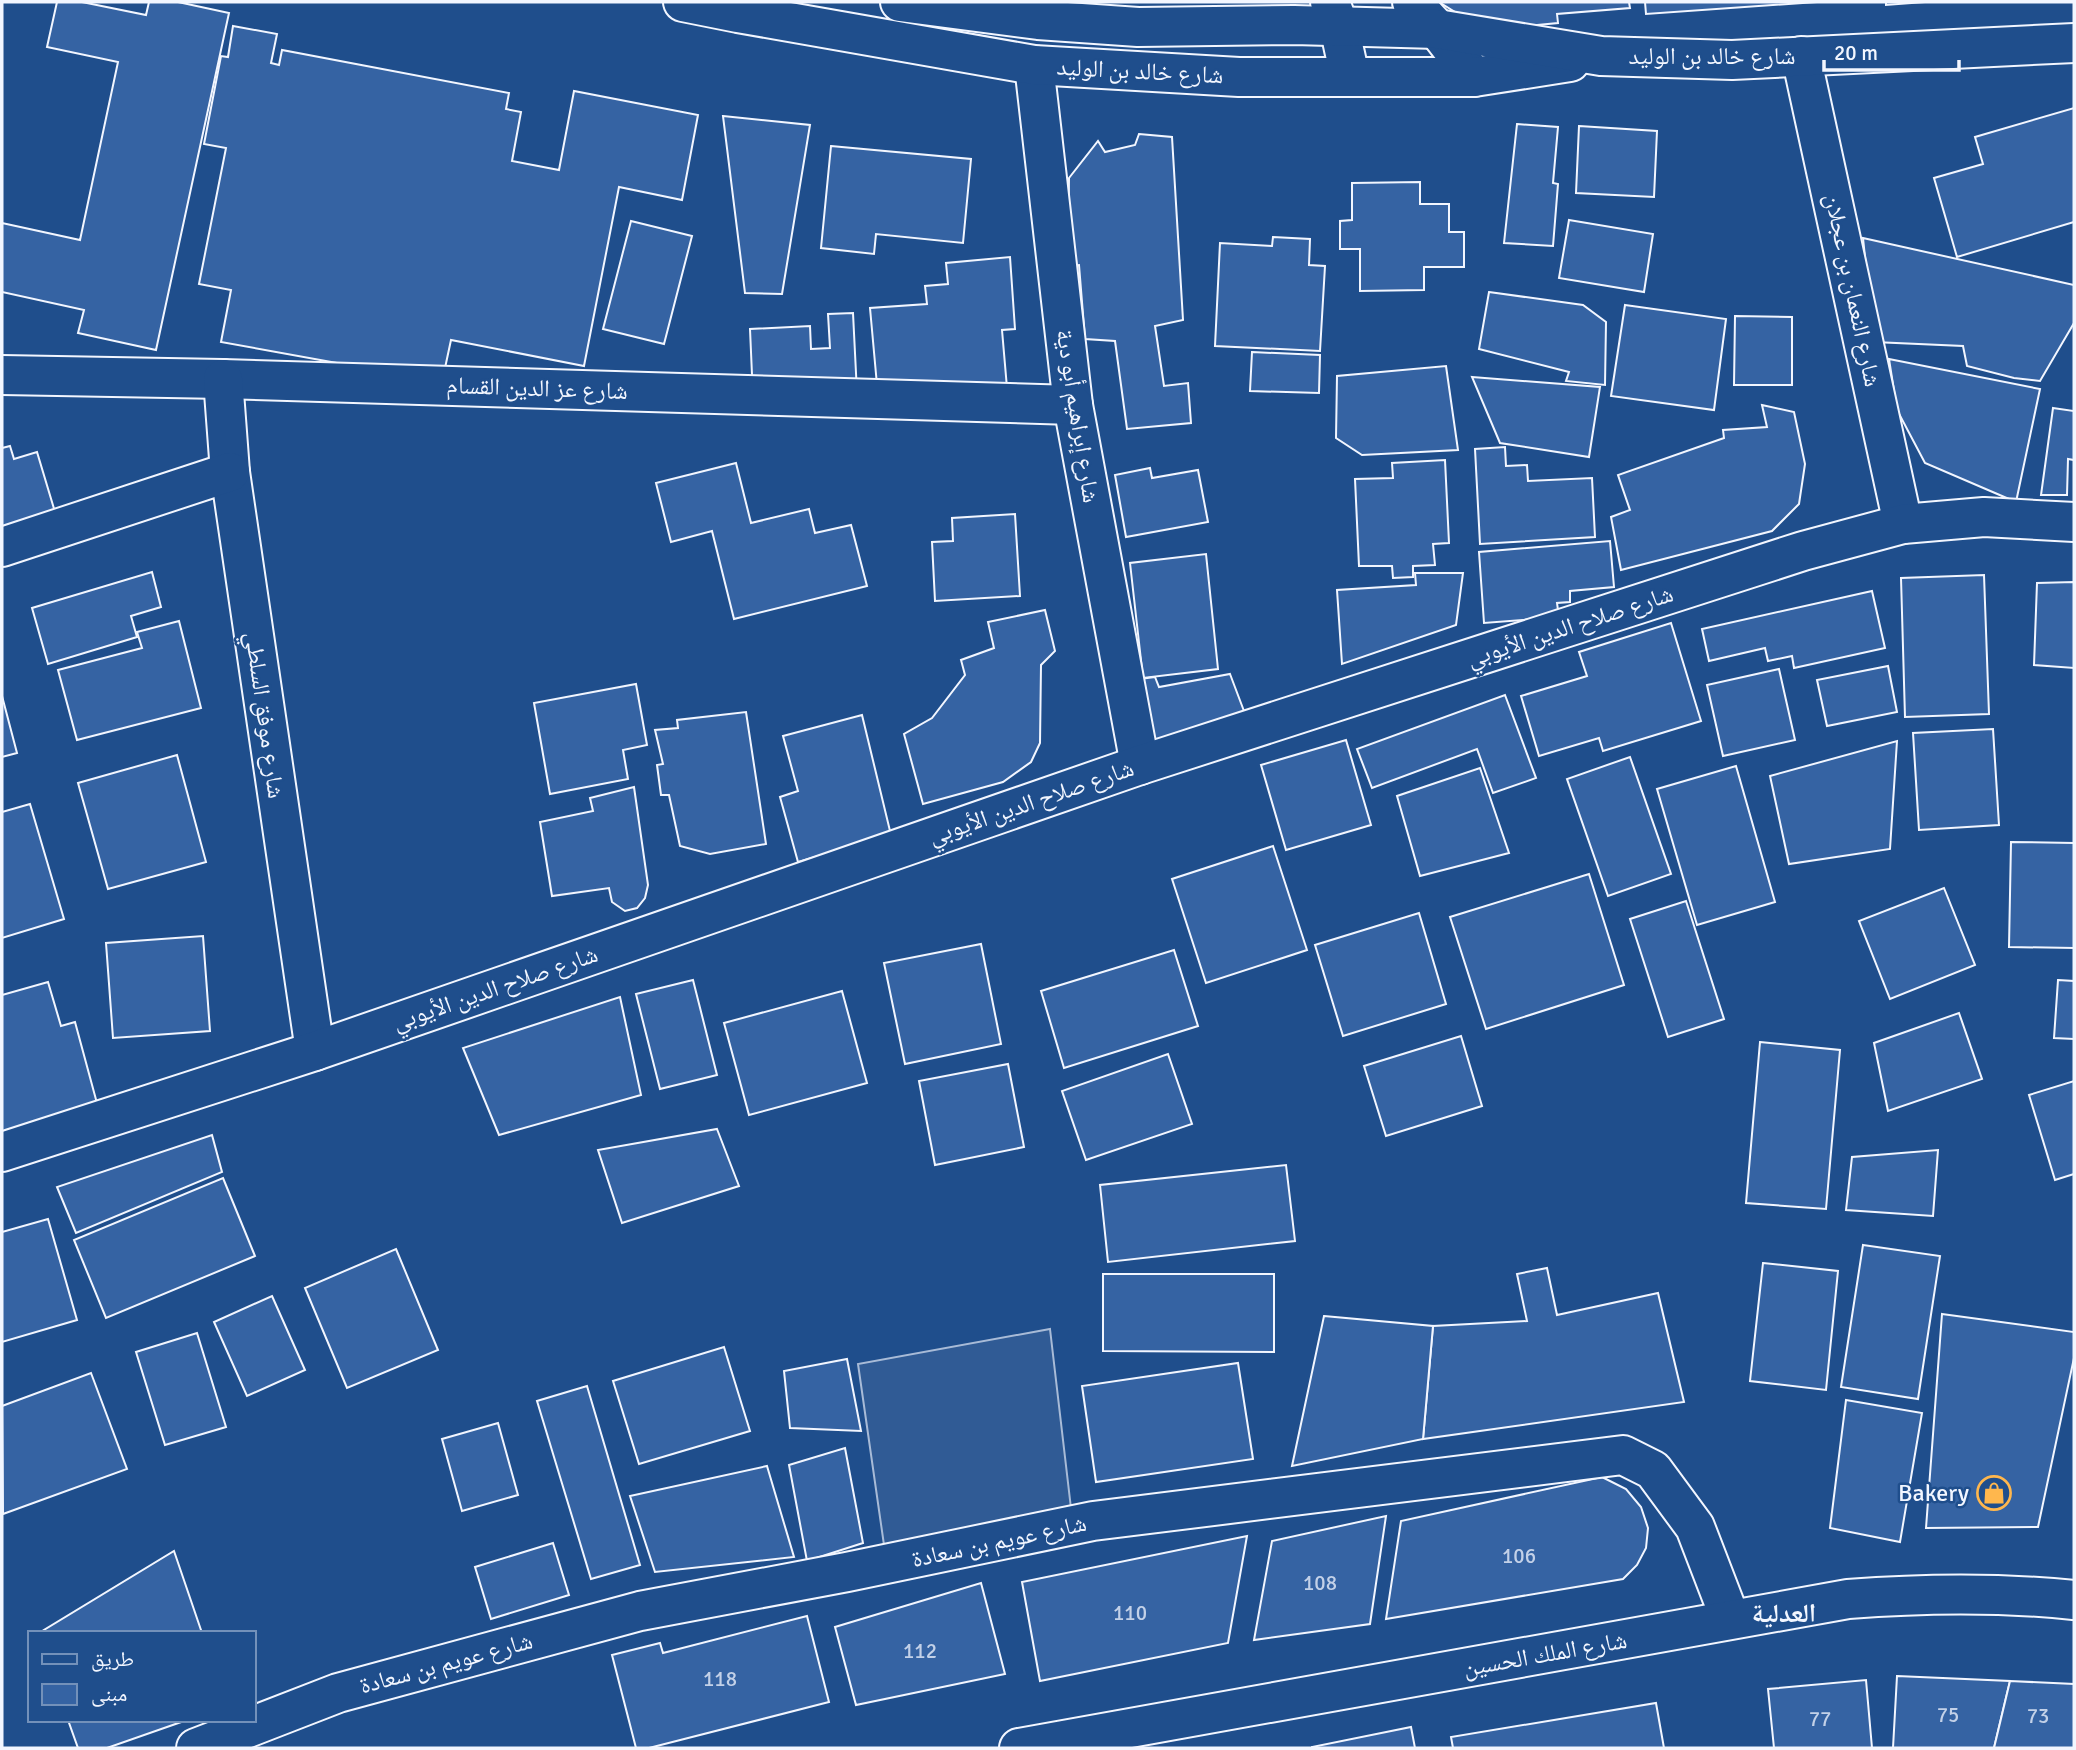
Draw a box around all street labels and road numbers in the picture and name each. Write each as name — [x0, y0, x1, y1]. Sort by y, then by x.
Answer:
street label: شارع خالد بن الوليد — [1628, 41, 1796, 71]
street label: شارع خالد بن الوليد — [1056, 52, 1224, 90]
street label: شارع النعمان بن عجلان — [1818, 191, 1888, 389]
street label: شارع إبراهيم أبو دية — [1048, 327, 1107, 505]
street label: شارع عز الدين القسام — [446, 370, 628, 407]
street label: شارع صلاح الدين الأيوبي — [1463, 578, 1678, 677]
street label: شارع موفق السلطي — [234, 630, 292, 801]
street label: شارع صلاح الدين الأيوبي — [924, 753, 1139, 855]
street label: شارع صلاح الدين الأيوبي — [388, 939, 603, 1041]
street label: شارع عويم بن سعادة — [909, 1508, 1089, 1575]
street label: شارع عويم بن سعادة — [356, 1625, 536, 1701]
street label: شارع الملك الحسين — [1461, 1625, 1629, 1683]

